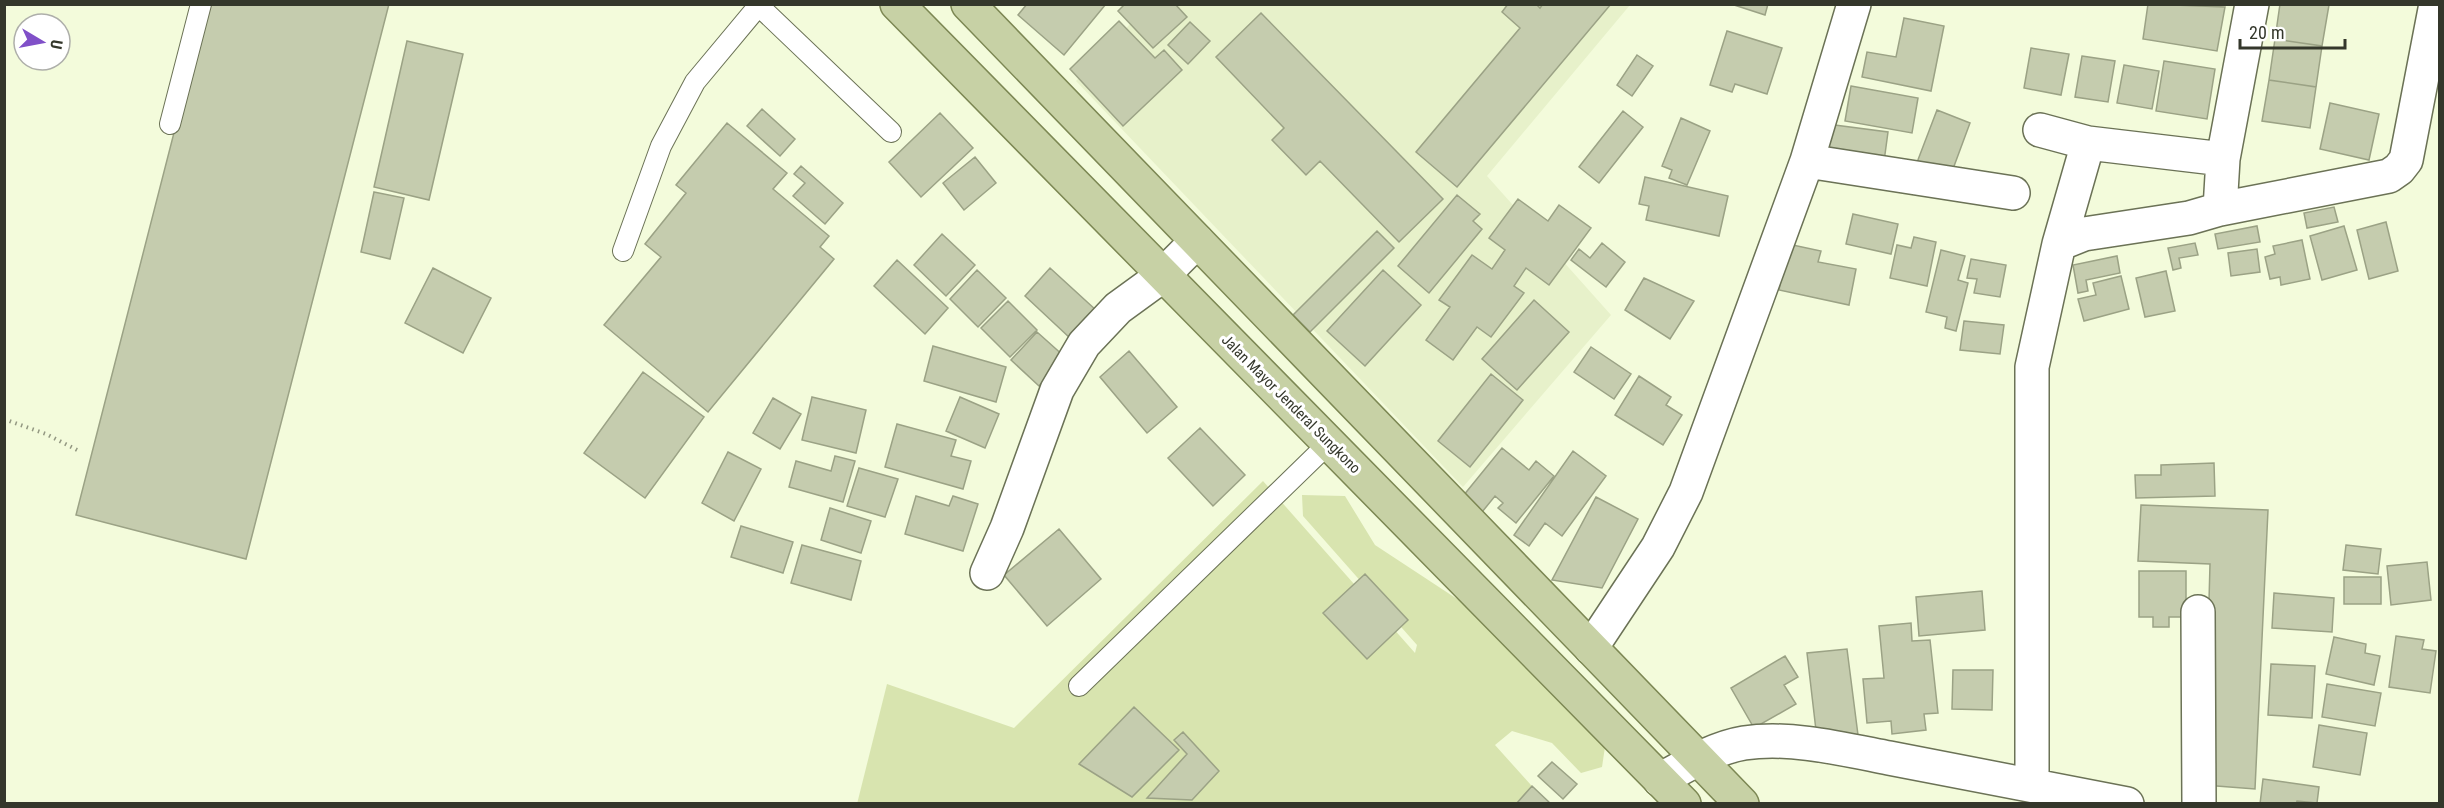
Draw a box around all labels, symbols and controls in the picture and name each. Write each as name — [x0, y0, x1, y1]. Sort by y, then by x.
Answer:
north arrow — [12, 12, 72, 72]
scale bar — [2240, 12, 2345, 50]
text: 20 m — [2249, 22, 2284, 43]
text: U — [46, 38, 66, 51]
street label: Jalan Mayor Jenderal Sungkono — [1218, 331, 1364, 477]

